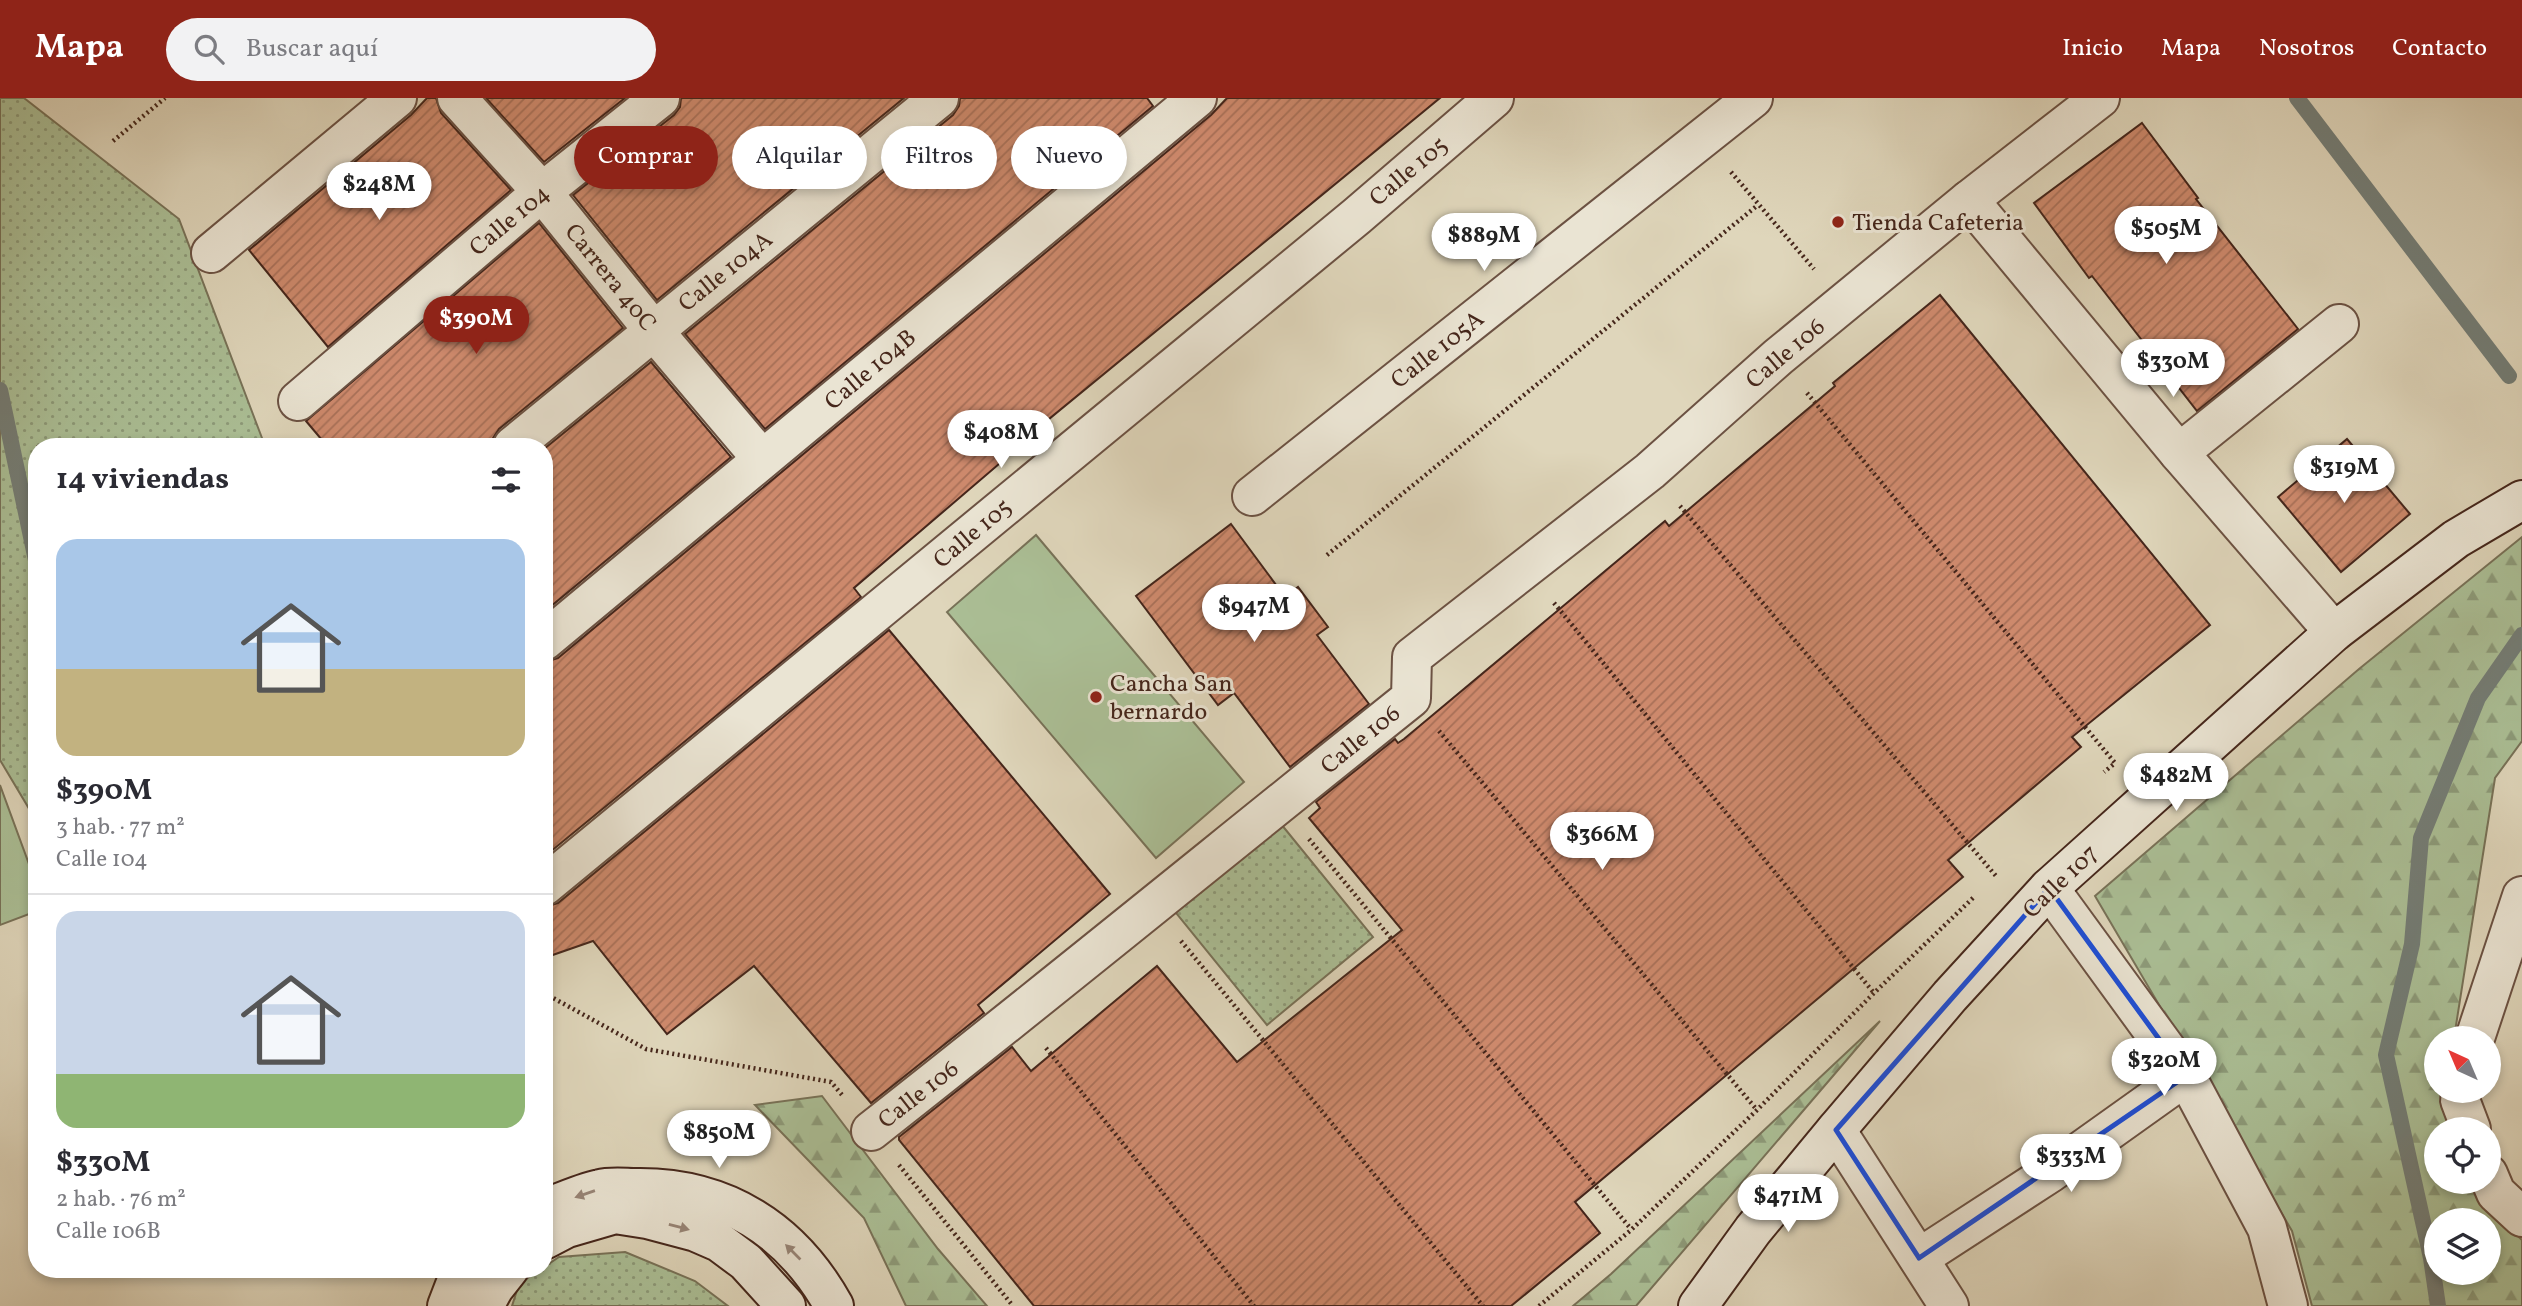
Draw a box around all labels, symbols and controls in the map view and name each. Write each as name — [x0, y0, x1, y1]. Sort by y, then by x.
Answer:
search box — [166, 18, 656, 81]
text: Mapa — [35, 26, 124, 72]
icon: search — [190, 30, 228, 68]
text: Buscar aquí — [246, 31, 378, 67]
text: Inicio — [2062, 32, 2123, 66]
text: Mapa — [2161, 32, 2221, 66]
text: Nosotros — [2259, 32, 2354, 66]
text: Contacto — [2392, 32, 2487, 66]
chip: Comprar — [574, 126, 718, 189]
chip: Alquilar — [732, 126, 867, 189]
chip: Filtros — [881, 126, 997, 189]
chip: Nuevo — [1011, 126, 1127, 189]
street label: Calle 105 — [1363, 130, 1456, 216]
pin: $248M — [330, 162, 428, 222]
text: $248M — [343, 169, 415, 201]
street label: Calle 104 — [463, 178, 558, 265]
pin: $505M — [2117, 206, 2215, 266]
place label: Tienda Cafeteria — [1852, 207, 2024, 241]
text: $505M — [2130, 213, 2202, 245]
pin: $889M — [1435, 214, 1533, 273]
marker: Tienda Cafeteria — [1830, 214, 1846, 230]
street label: Carrera 40C — [555, 217, 664, 339]
text: $889M — [1448, 220, 1520, 252]
street label: Calle 104A — [672, 224, 781, 321]
pin: $390M — [427, 296, 525, 356]
text: $390M — [439, 303, 513, 335]
street label: Calle 105A — [1384, 303, 1492, 398]
street label: Calle 106 — [1739, 311, 1833, 398]
street label: Calle 104B — [818, 322, 925, 419]
pin: $330M — [2124, 340, 2222, 399]
text: $330M — [2137, 346, 2209, 378]
pin: $408M — [952, 410, 1050, 470]
text: $408M — [963, 417, 1039, 449]
pin: $319M — [2295, 446, 2393, 505]
text: $319M — [2310, 452, 2378, 484]
text: 14 viviendas — [56, 459, 229, 501]
icon: filters — [487, 461, 525, 499]
street label: Calle 105 — [927, 492, 1020, 578]
pin: $947M — [1205, 584, 1303, 644]
icon: home — [228, 585, 354, 711]
text: $947M — [1218, 591, 1290, 623]
place label: Cancha San bernardo — [1110, 668, 1233, 730]
marker: Cancha San bernardo — [1088, 689, 1104, 705]
street label: Calle 106 — [1314, 698, 1409, 783]
pin: $482M — [2127, 754, 2225, 813]
text: $482M — [2139, 760, 2213, 792]
text: $390M — [56, 770, 152, 812]
text: 3 hab. · 77 m² — [56, 812, 185, 844]
pin: $366M — [1553, 812, 1651, 872]
text: $366M — [1566, 819, 1638, 851]
street label: Calle 107 — [2016, 838, 2107, 927]
text: Calle 104 — [56, 844, 148, 876]
icon: home — [228, 957, 354, 1083]
north arrow — [2424, 1026, 2501, 1102]
map controls — [2424, 1026, 2501, 1285]
pin: $320M — [2115, 1038, 2213, 1098]
text: $320M — [2128, 1045, 2200, 1077]
street label: Calle 106 — [872, 1053, 967, 1138]
pin: $850M — [670, 1110, 768, 1170]
text: $850M — [683, 1117, 755, 1149]
button: locate — [2424, 1117, 2501, 1194]
pin: $333M — [2022, 1134, 2120, 1194]
text: $333M — [2036, 1141, 2106, 1173]
text: $330M — [56, 1142, 150, 1184]
pin: $471M — [1739, 1174, 1837, 1234]
text: $471M — [1754, 1181, 1823, 1213]
text: 2 hab. · 76 m² — [56, 1184, 186, 1216]
one-way arrow — [574, 1189, 595, 1200]
button: layers — [2424, 1208, 2501, 1285]
text: Calle 106B — [56, 1216, 161, 1248]
one-way arrow — [668, 1222, 690, 1233]
one-way arrow — [785, 1244, 801, 1261]

